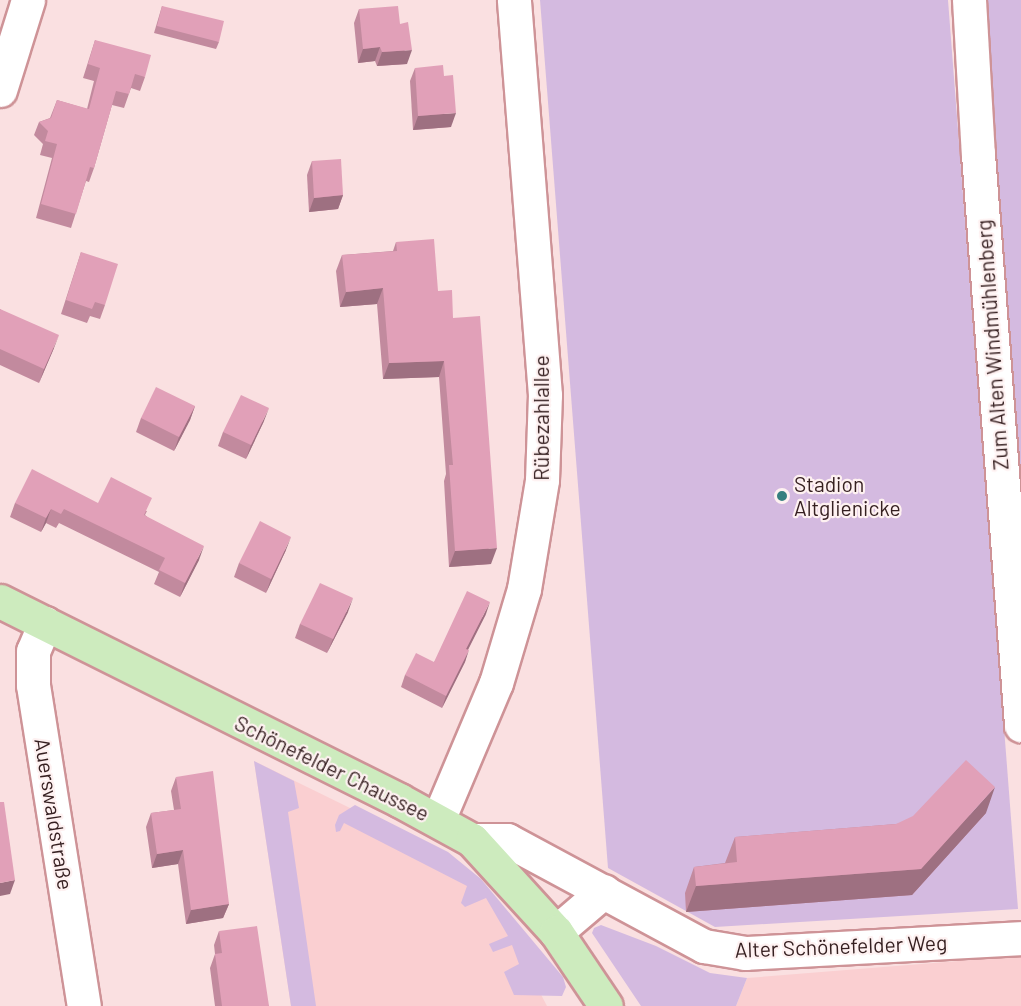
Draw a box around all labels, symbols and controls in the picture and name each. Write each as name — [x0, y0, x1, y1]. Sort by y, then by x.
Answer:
street label: Zum Alten Windmühlenberg — [971, 219, 1013, 471]
street label: Rübezahlallee — [528, 355, 554, 481]
place label: Stadion Altglienicke — [794, 471, 901, 521]
marker: Stadion Altglienicke — [775, 489, 789, 503]
street label: Schönefelder Chaussee — [231, 710, 433, 826]
street label: Auerswaldstraße — [30, 736, 78, 892]
street label: Alter Schönefelder Weg — [734, 930, 948, 962]

